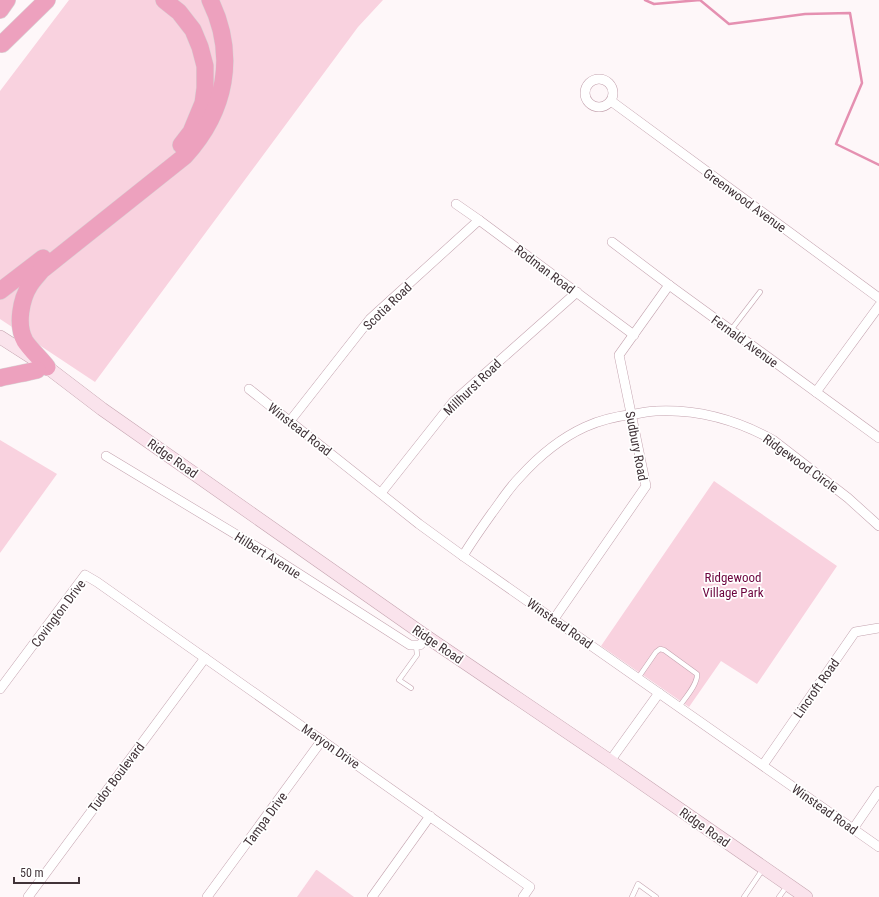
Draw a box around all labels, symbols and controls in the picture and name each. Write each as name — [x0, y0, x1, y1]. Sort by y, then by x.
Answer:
street label: Greenwood Avenue — [701, 165, 789, 235]
street label: Rodman Road — [512, 242, 578, 297]
street label: Scotia Road — [360, 280, 415, 333]
street label: Fernald Avenue — [709, 312, 781, 371]
street label: Millhurst Road — [440, 356, 504, 419]
street label: Winstead Road — [265, 400, 335, 459]
street label: Sudbury Road — [622, 410, 651, 482]
street label: Ridgewood Circle — [760, 431, 841, 496]
street label: Ridge Road — [145, 436, 201, 481]
street label: Hilbert Avenue — [232, 529, 304, 582]
park label: Ridgewood Village Park — [702, 570, 764, 600]
street label: Covington Drive — [28, 577, 89, 650]
street label: Winstead Road — [524, 595, 595, 652]
street label: Ridge Road — [410, 622, 466, 667]
street label: Lincroft Road — [791, 656, 842, 721]
street label: Maryon Drive — [299, 721, 363, 772]
street label: Tudor Boulevard — [85, 740, 147, 815]
street label: Winstead Road — [789, 781, 860, 838]
street label: Tampa Drive — [241, 789, 290, 849]
street label: Ridge Road — [677, 805, 733, 850]
scale bar — [14, 859, 79, 885]
text: 50 m — [20, 866, 44, 880]

